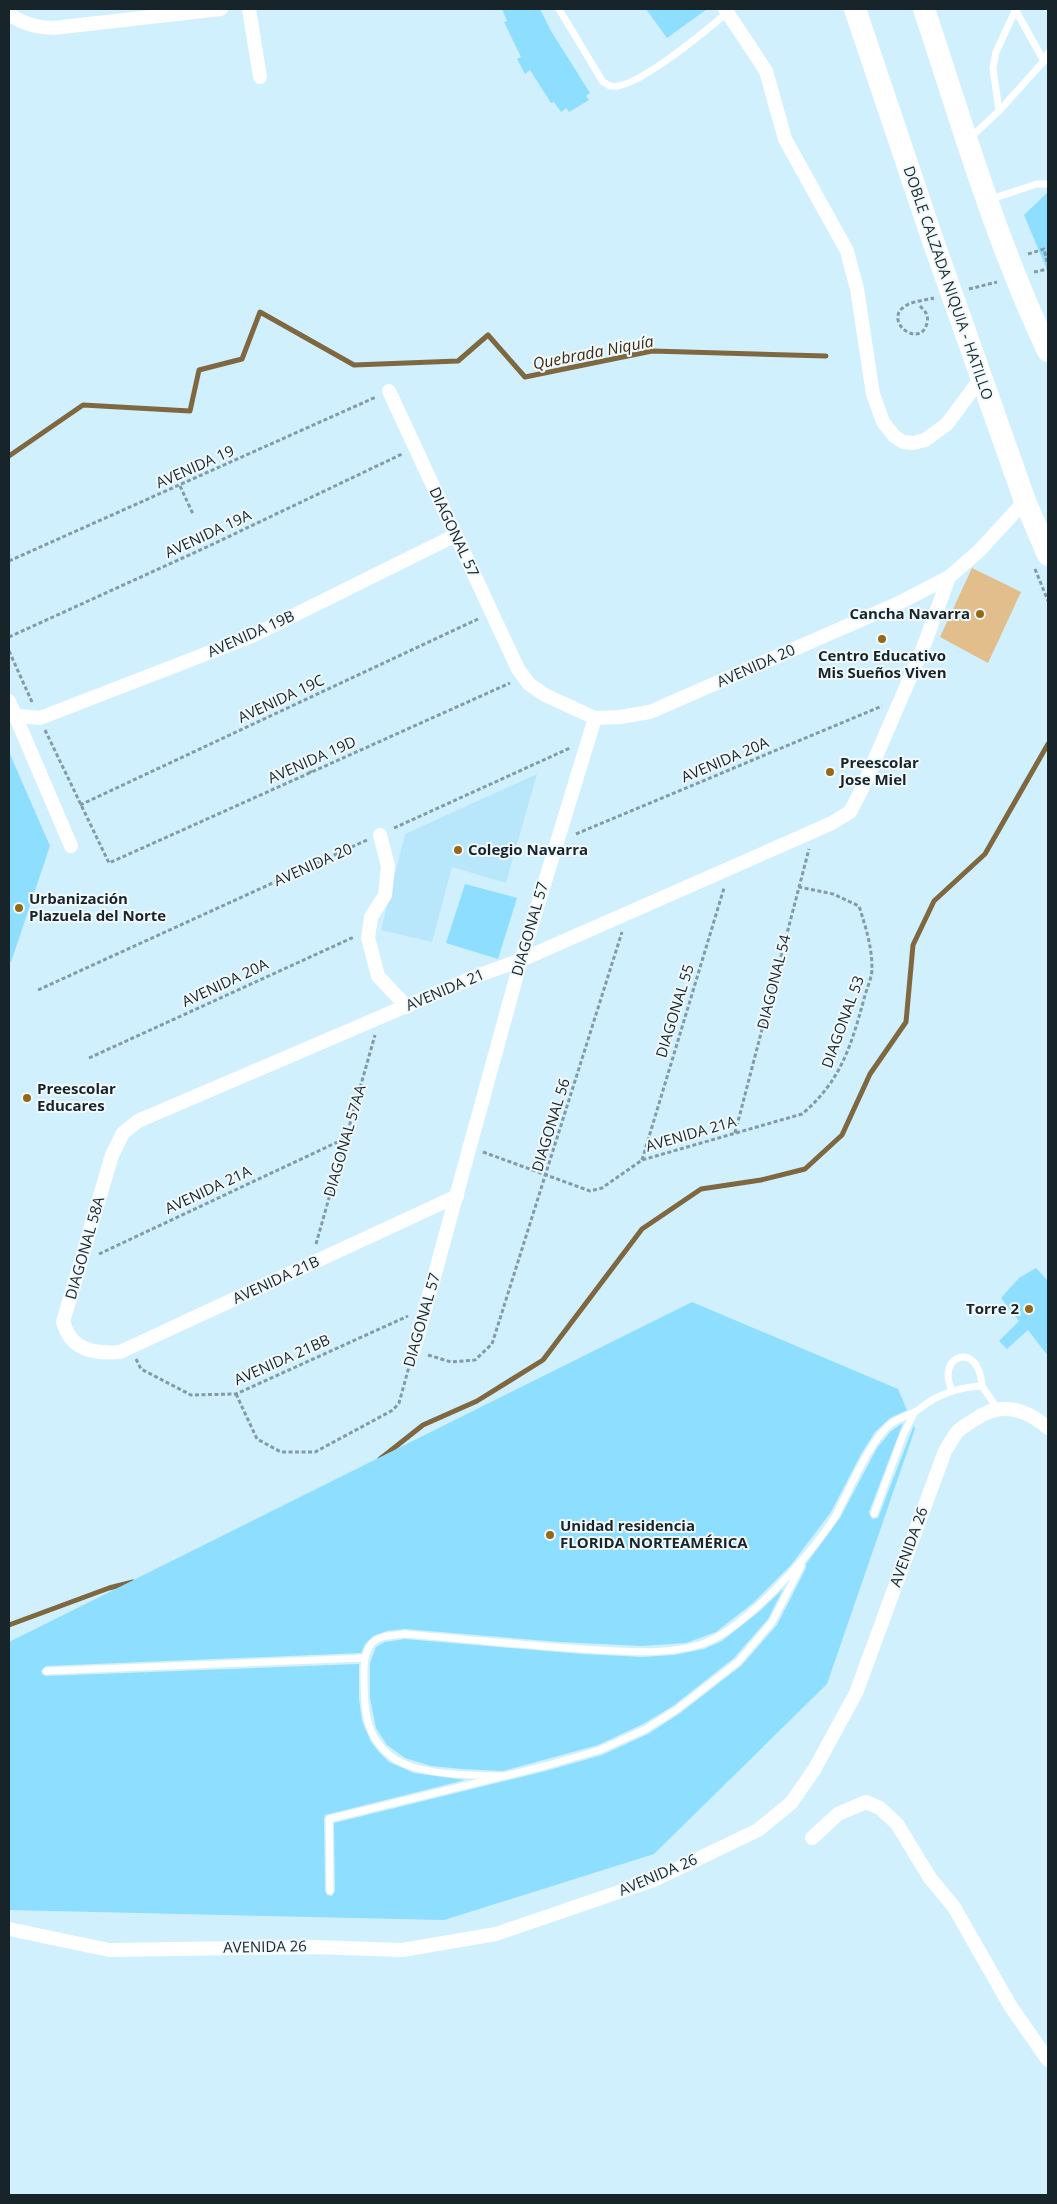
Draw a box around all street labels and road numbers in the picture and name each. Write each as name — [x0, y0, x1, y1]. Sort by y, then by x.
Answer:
street label: DOBLE CALZADA NIQUIA - HATILLO — [899, 163, 998, 402]
street label: AVENIDA 19 — [152, 440, 237, 492]
street label: DIAGONAL 57 — [425, 483, 484, 580]
street label: AVENIDA 19A — [161, 504, 254, 562]
street label: AVENIDA 19B — [204, 605, 297, 661]
street label: AVENIDA 20 — [713, 639, 798, 691]
street label: AVENIDA 19C — [234, 669, 327, 727]
street label: AVENIDA 19D — [264, 731, 359, 787]
street label: AVENIDA 20A — [678, 731, 772, 786]
street label: AVENIDA 20 — [270, 838, 355, 890]
street label: DIAGONAL 57 — [506, 879, 552, 978]
street label: DIAGONAL 54 — [752, 932, 795, 1031]
street label: AVENIDA 20A — [178, 953, 271, 1011]
street label: DIAGONAL 55 — [650, 962, 698, 1060]
street label: AVENIDA 21 — [402, 964, 487, 1015]
street label: DIAGONAL 53 — [816, 973, 868, 1071]
street label: DIAGONAL 56 — [526, 1076, 574, 1174]
street label: DIAGONAL 57AA — [318, 1082, 370, 1199]
street label: AVENIDA 21A — [643, 1110, 739, 1155]
street label: AVENIDA 21A — [161, 1160, 254, 1218]
street label: DIAGONAL 58A — [60, 1193, 108, 1302]
street label: AVENIDA 21B — [229, 1250, 322, 1308]
street label: DIAGONAL 57 — [398, 1270, 444, 1369]
street label: AVENIDA 21BB — [230, 1329, 333, 1389]
street label: AVENIDA 26 — [884, 1504, 932, 1589]
street label: AVENIDA 26 — [615, 1849, 700, 1900]
street label: AVENIDA 26 — [223, 1935, 307, 1957]

